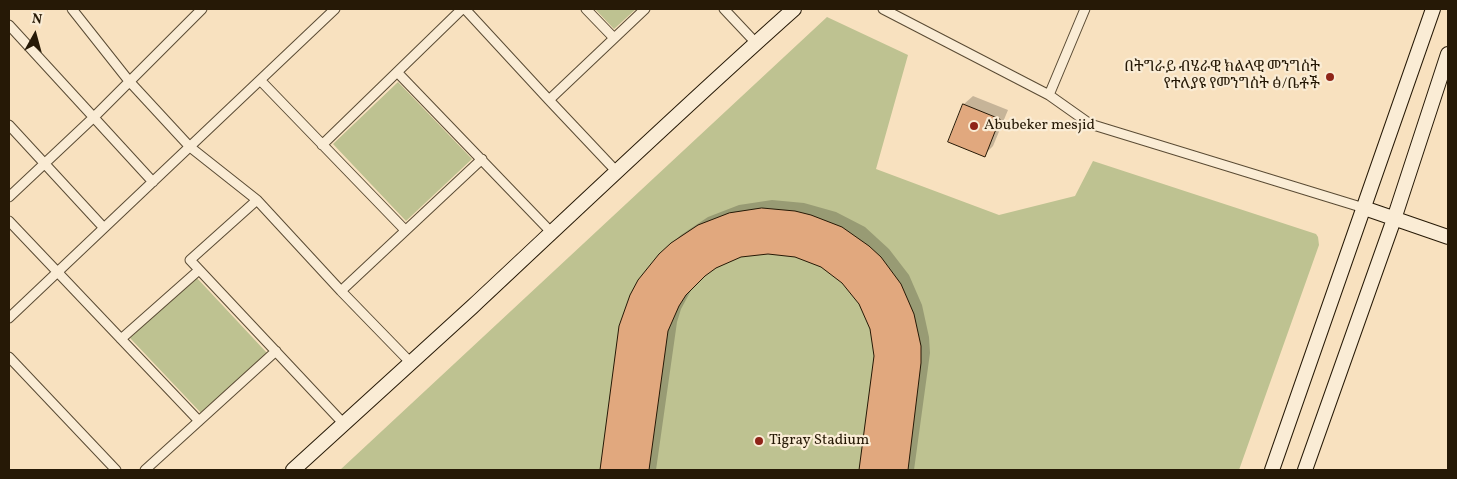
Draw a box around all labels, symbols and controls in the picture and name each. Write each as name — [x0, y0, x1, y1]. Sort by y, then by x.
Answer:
north arrow — [10, 10, 60, 60]
text: N — [31, 10, 43, 30]
place label: በትግራይ ብሄራዊ ክልላዊ መንግስት የተለያዩ የመንግስት ፅ/ቤቶች — [1124, 59, 1320, 94]
marker: በትግራይ ብሄራዊ ክልላዊ መንግስት የተለያዩ የመንግስት ፅ/ቤቶች — [1324, 71, 1336, 83]
place label: Abubeker mesjid — [984, 117, 1095, 135]
marker: Abubeker mesjid — [968, 120, 980, 132]
place label: Tigray Stadium — [769, 432, 869, 450]
marker: Tigray Stadium — [753, 435, 765, 447]

